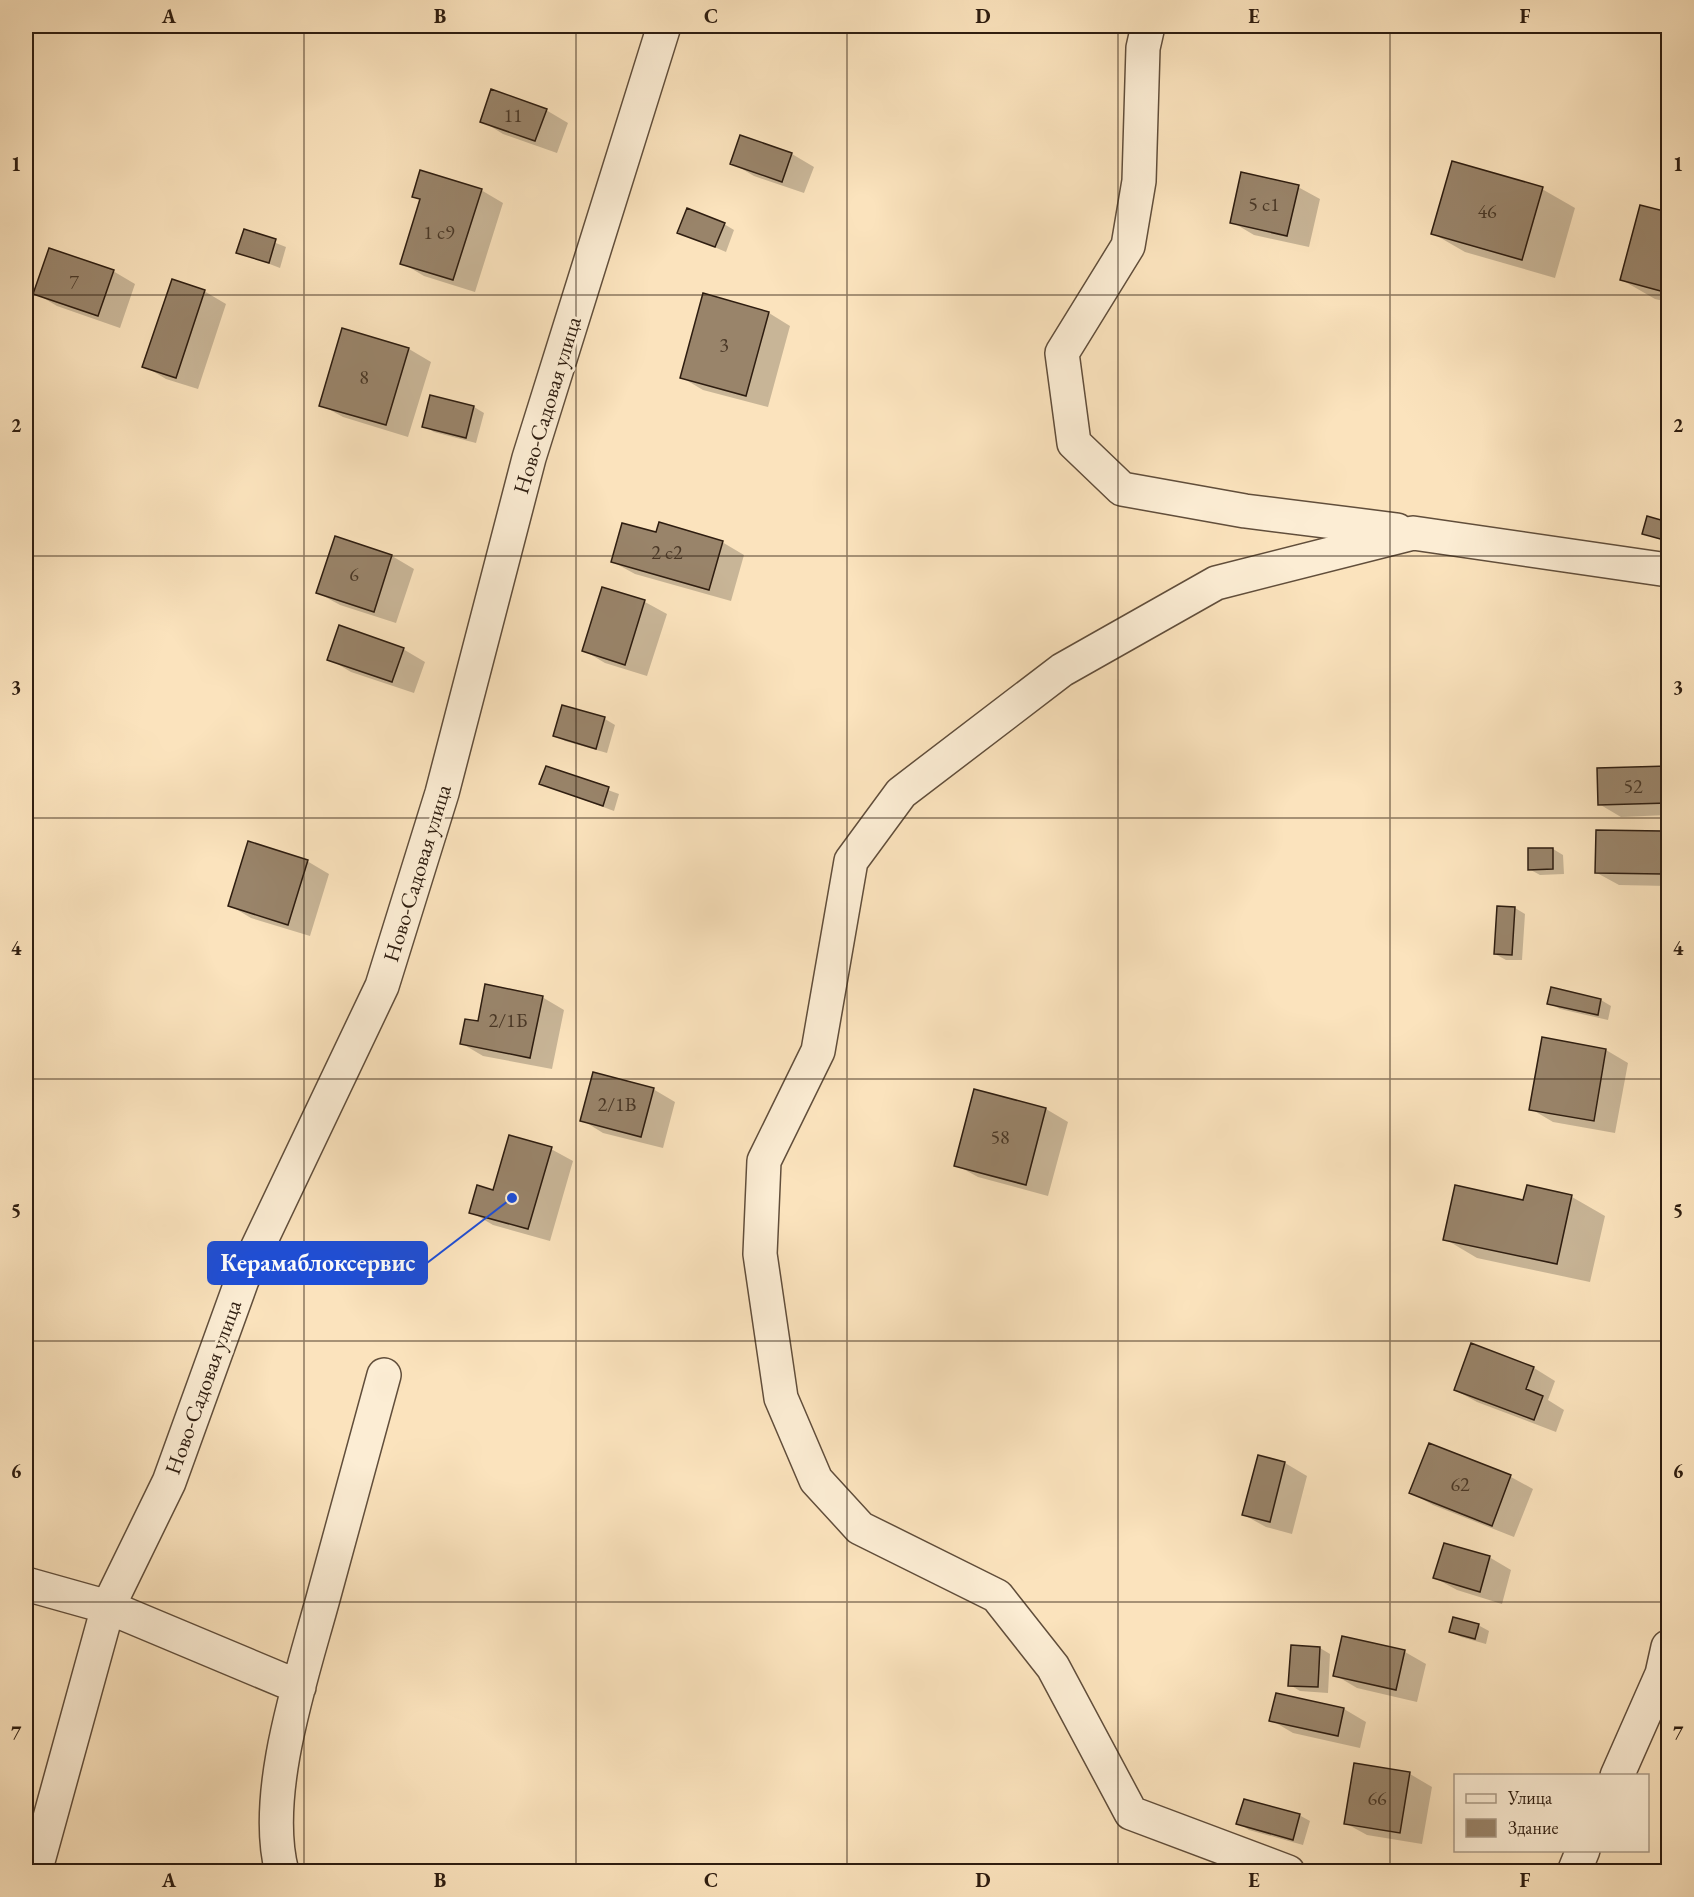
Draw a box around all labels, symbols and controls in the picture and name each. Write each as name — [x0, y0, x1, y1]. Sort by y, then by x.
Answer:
text: A — [161, 3, 177, 29]
text: B — [434, 3, 446, 29]
text: C — [704, 3, 718, 29]
text: D — [975, 3, 991, 29]
text: E — [1248, 3, 1260, 29]
text: F — [1520, 3, 1531, 29]
house number: 11 — [503, 102, 523, 128]
text: 1 — [11, 151, 21, 177]
text: 1 — [1673, 151, 1683, 177]
house number: 5 с1 — [1248, 191, 1280, 217]
house number: 46 — [1477, 198, 1497, 224]
house number: 1 с9 — [423, 219, 455, 245]
house number: 7 — [69, 269, 79, 295]
street label: Ново-Садовая улица — [506, 313, 588, 497]
house number: 3 — [719, 332, 729, 358]
house number: 8 — [359, 364, 369, 390]
text: 2 — [11, 412, 22, 438]
text: 2 — [1673, 412, 1684, 438]
house number: 2 с2 — [651, 539, 683, 565]
house number: 6 — [349, 561, 359, 587]
text: 3 — [11, 674, 21, 700]
text: 3 — [1673, 674, 1683, 700]
house number: 52 — [1623, 773, 1643, 799]
street label: Ново-Садовая улица — [376, 781, 458, 965]
text: 4 — [11, 935, 22, 961]
text: 4 — [1673, 935, 1684, 961]
house number: 2/1Б — [489, 1007, 528, 1033]
house number: 2/1В — [598, 1091, 636, 1117]
house number: 58 — [990, 1124, 1010, 1150]
text: 5 — [11, 1197, 21, 1223]
text: 5 — [1673, 1197, 1683, 1223]
callout: Керамаблоксервис — [208, 1242, 427, 1284]
text: Керамаблоксервис — [221, 1247, 416, 1278]
street label: Ново-Садовая улица — [158, 1295, 248, 1478]
text: 6 — [11, 1458, 22, 1484]
text: 6 — [1673, 1458, 1684, 1484]
house number: 62 — [1450, 1471, 1470, 1497]
text: 7 — [11, 1720, 22, 1746]
text: 7 — [1673, 1720, 1684, 1746]
legend — [1454, 1774, 1649, 1852]
house number: 66 — [1367, 1785, 1387, 1811]
text: Улица — [1507, 1786, 1553, 1809]
text: Здание — [1508, 1816, 1558, 1839]
text: A — [161, 1867, 177, 1893]
text: B — [434, 1867, 446, 1893]
text: C — [704, 1867, 718, 1893]
text: D — [975, 1867, 991, 1893]
text: E — [1248, 1867, 1260, 1893]
text: F — [1520, 1867, 1531, 1893]

